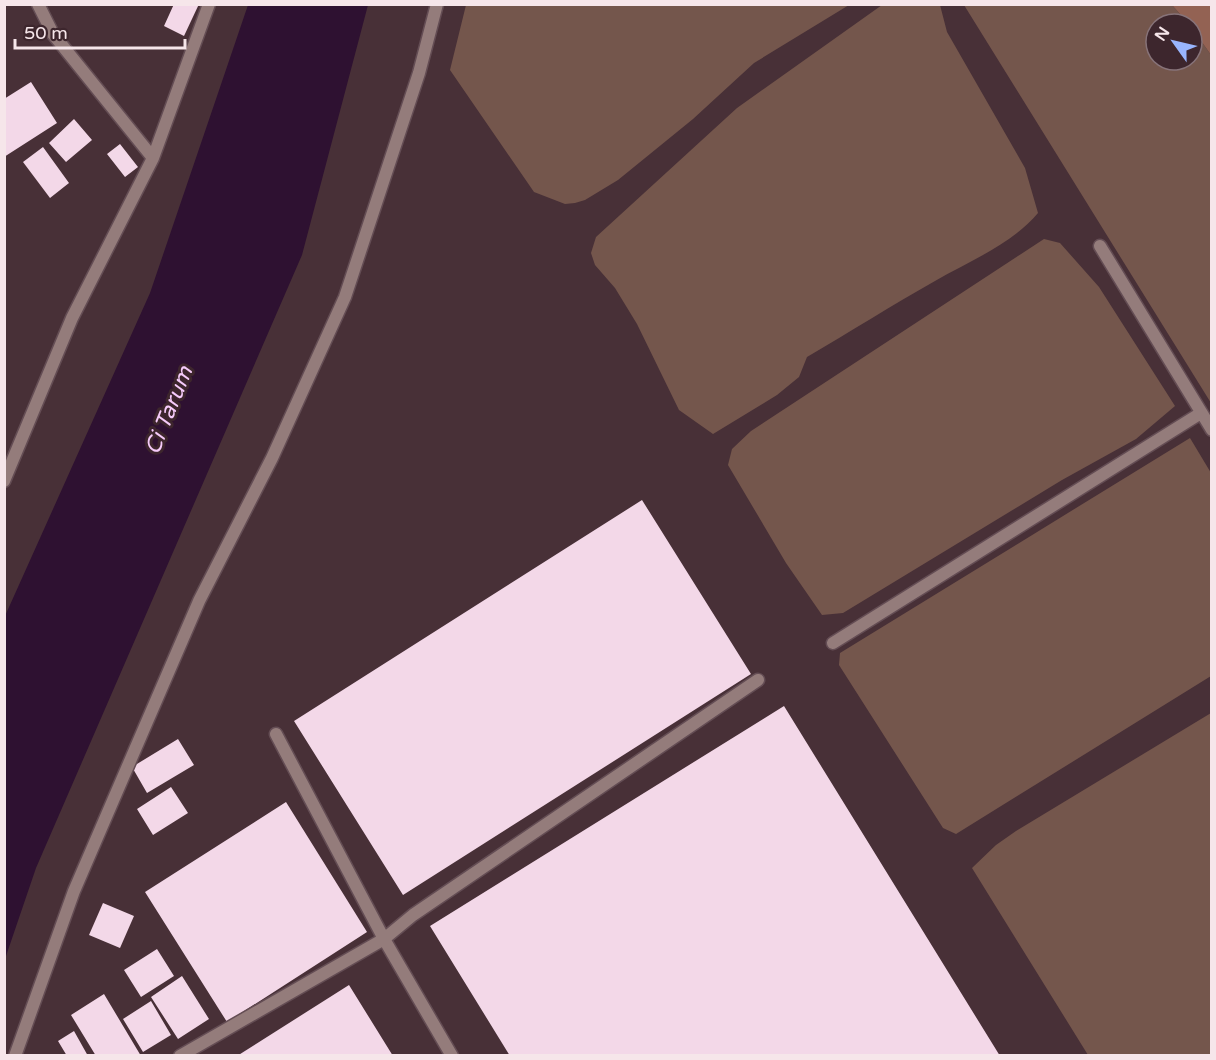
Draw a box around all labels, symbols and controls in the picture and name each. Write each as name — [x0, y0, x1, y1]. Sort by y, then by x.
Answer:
scale bar — [15, 12, 184, 50]
north arrow — [1144, 12, 1204, 72]
text: 50 m — [24, 22, 68, 44]
text: N — [1151, 23, 1174, 45]
water label: Ci Tarum — [140, 362, 199, 458]

